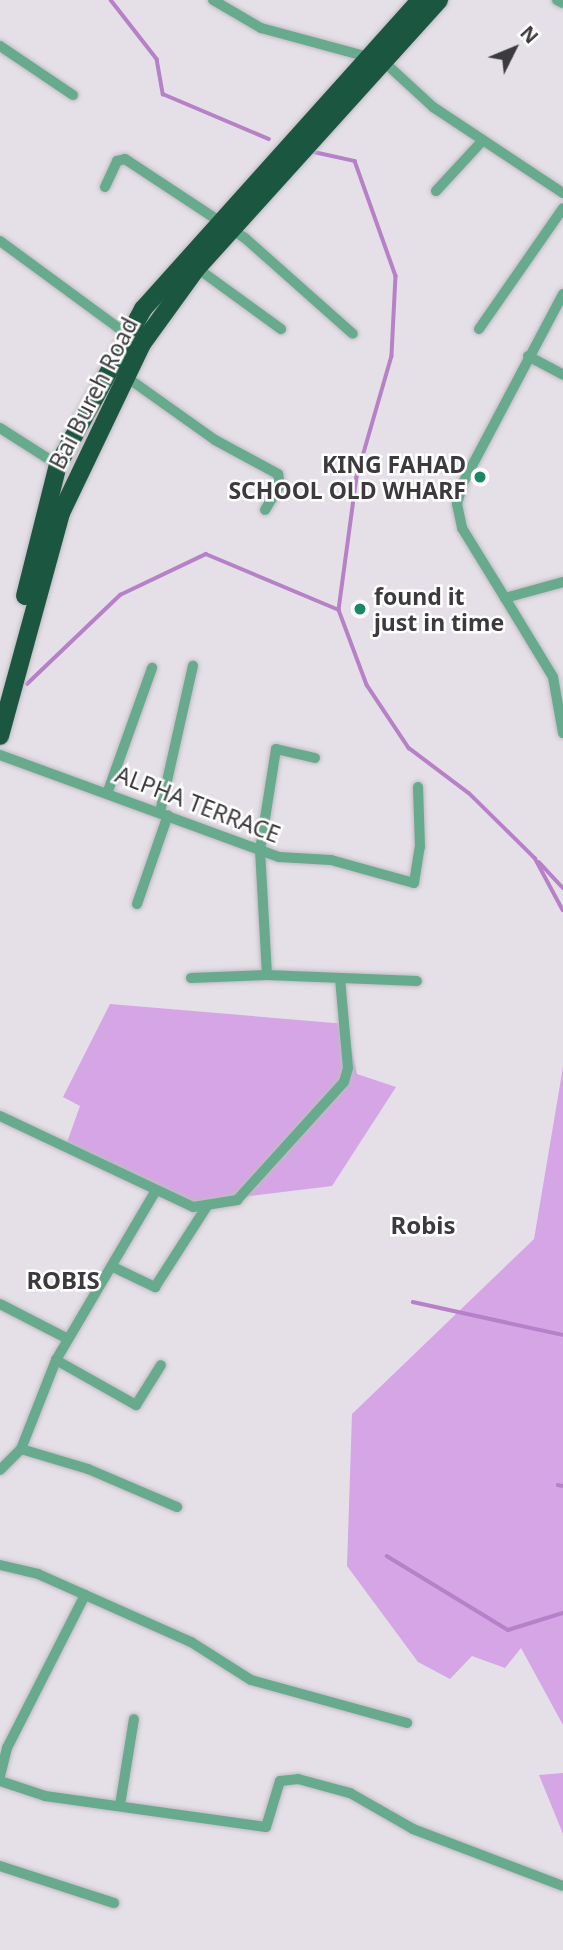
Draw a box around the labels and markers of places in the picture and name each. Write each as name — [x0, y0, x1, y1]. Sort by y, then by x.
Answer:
place label: KING FAHAD SCHOOL OLD WHARF — [228, 450, 466, 504]
marker: KING FAHAD SCHOOL OLD WHARF — [472, 469, 488, 485]
place label: found it just in time — [374, 582, 504, 636]
marker: found it just in time — [352, 601, 368, 617]

